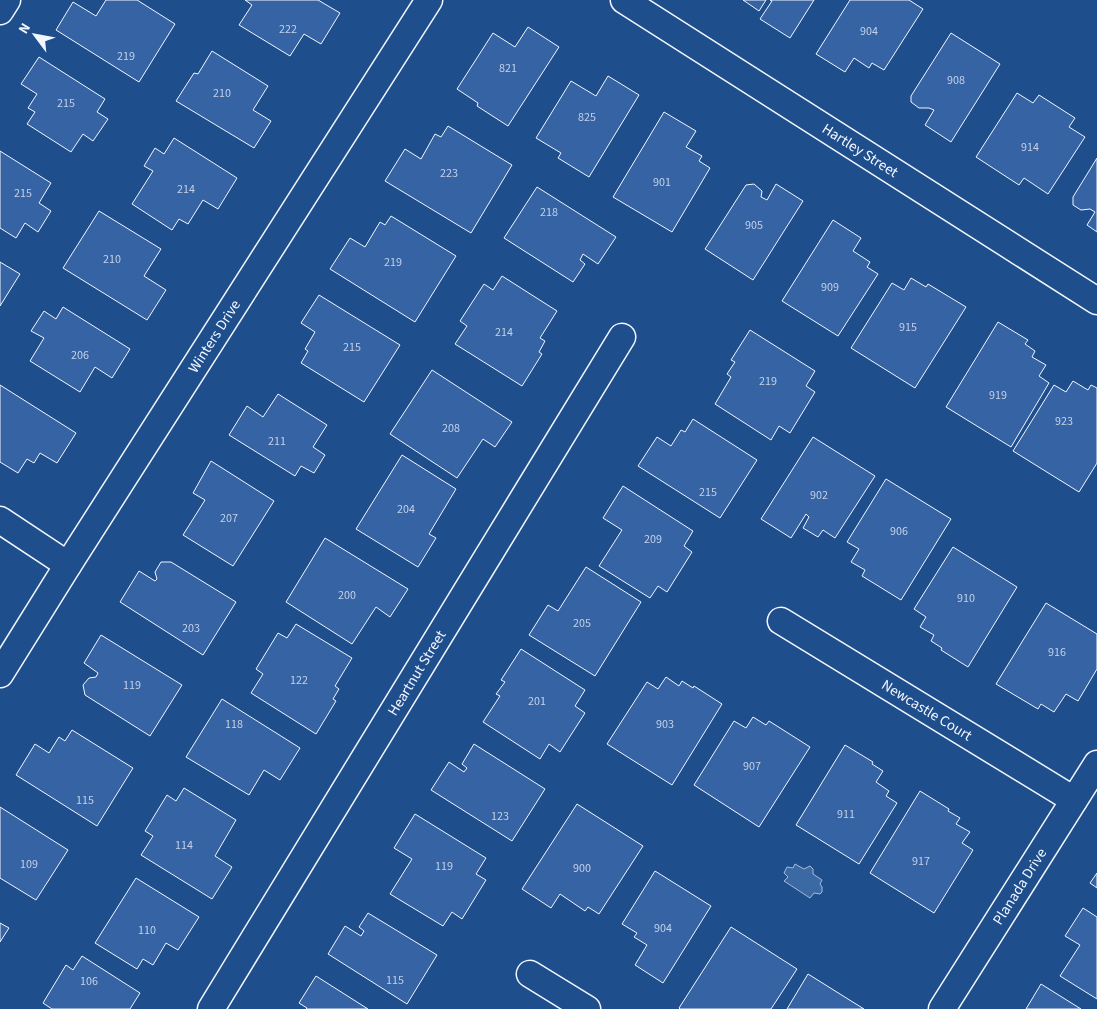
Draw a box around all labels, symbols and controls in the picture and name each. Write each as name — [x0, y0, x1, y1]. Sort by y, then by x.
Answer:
north arrow — [10, 10, 60, 60]
text: N — [14, 19, 36, 38]
house number: 222 — [279, 21, 297, 38]
house number: 904 — [860, 23, 878, 40]
house number: 219 — [117, 48, 135, 65]
house number: 821 — [499, 60, 517, 77]
house number: 908 — [947, 72, 965, 89]
house number: 210 — [213, 85, 231, 102]
house number: 215 — [57, 95, 75, 112]
house number: 825 — [578, 109, 596, 126]
street label: Hartley Street — [818, 119, 902, 183]
house number: 914 — [1021, 139, 1039, 156]
house number: 223 — [440, 165, 458, 182]
house number: 901 — [653, 174, 671, 191]
house number: 214 — [177, 181, 195, 198]
house number: 215 — [14, 185, 32, 202]
house number: 218 — [540, 204, 558, 221]
house number: 905 — [745, 217, 763, 234]
house number: 210 — [103, 251, 121, 268]
house number: 219 — [384, 254, 402, 271]
house number: 909 — [821, 279, 839, 296]
street label: Winters Drive — [183, 296, 246, 377]
house number: 915 — [899, 319, 917, 336]
house number: 214 — [495, 324, 513, 341]
house number: 215 — [343, 339, 361, 356]
house number: 206 — [71, 347, 89, 364]
house number: 219 — [759, 373, 777, 390]
house number: 919 — [989, 387, 1007, 404]
house number: 923 — [1055, 413, 1073, 430]
house number: 208 — [442, 420, 460, 437]
house number: 211 — [268, 433, 286, 450]
house number: 215 — [699, 484, 717, 501]
house number: 902 — [810, 487, 828, 504]
house number: 204 — [397, 501, 415, 518]
house number: 207 — [220, 510, 238, 527]
house number: 906 — [890, 523, 908, 540]
house number: 209 — [644, 531, 662, 548]
house number: 200 — [338, 587, 356, 604]
house number: 910 — [957, 590, 975, 607]
house number: 205 — [573, 615, 591, 632]
house number: 203 — [182, 620, 200, 637]
street label: Heartnut Street — [383, 626, 451, 720]
house number: 916 — [1048, 644, 1066, 661]
house number: 122 — [290, 672, 308, 689]
street label: Newcastle Court — [877, 675, 976, 746]
house number: 119 — [123, 677, 141, 694]
house number: 201 — [528, 693, 546, 710]
house number: 118 — [225, 716, 243, 733]
house number: 903 — [656, 716, 674, 733]
house number: 907 — [743, 758, 761, 775]
house number: 115 — [76, 792, 94, 809]
house number: 911 — [837, 806, 855, 823]
house number: 123 — [491, 808, 509, 825]
house number: 114 — [175, 837, 193, 854]
street label: Planada Drive — [988, 844, 1052, 929]
house number: 917 — [912, 853, 930, 870]
house number: 109 — [20, 856, 38, 873]
house number: 119 — [435, 858, 453, 875]
house number: 900 — [573, 860, 591, 877]
house number: 904 — [654, 920, 672, 937]
house number: 110 — [138, 922, 156, 939]
house number: 115 — [386, 972, 404, 989]
house number: 106 — [80, 973, 98, 990]

